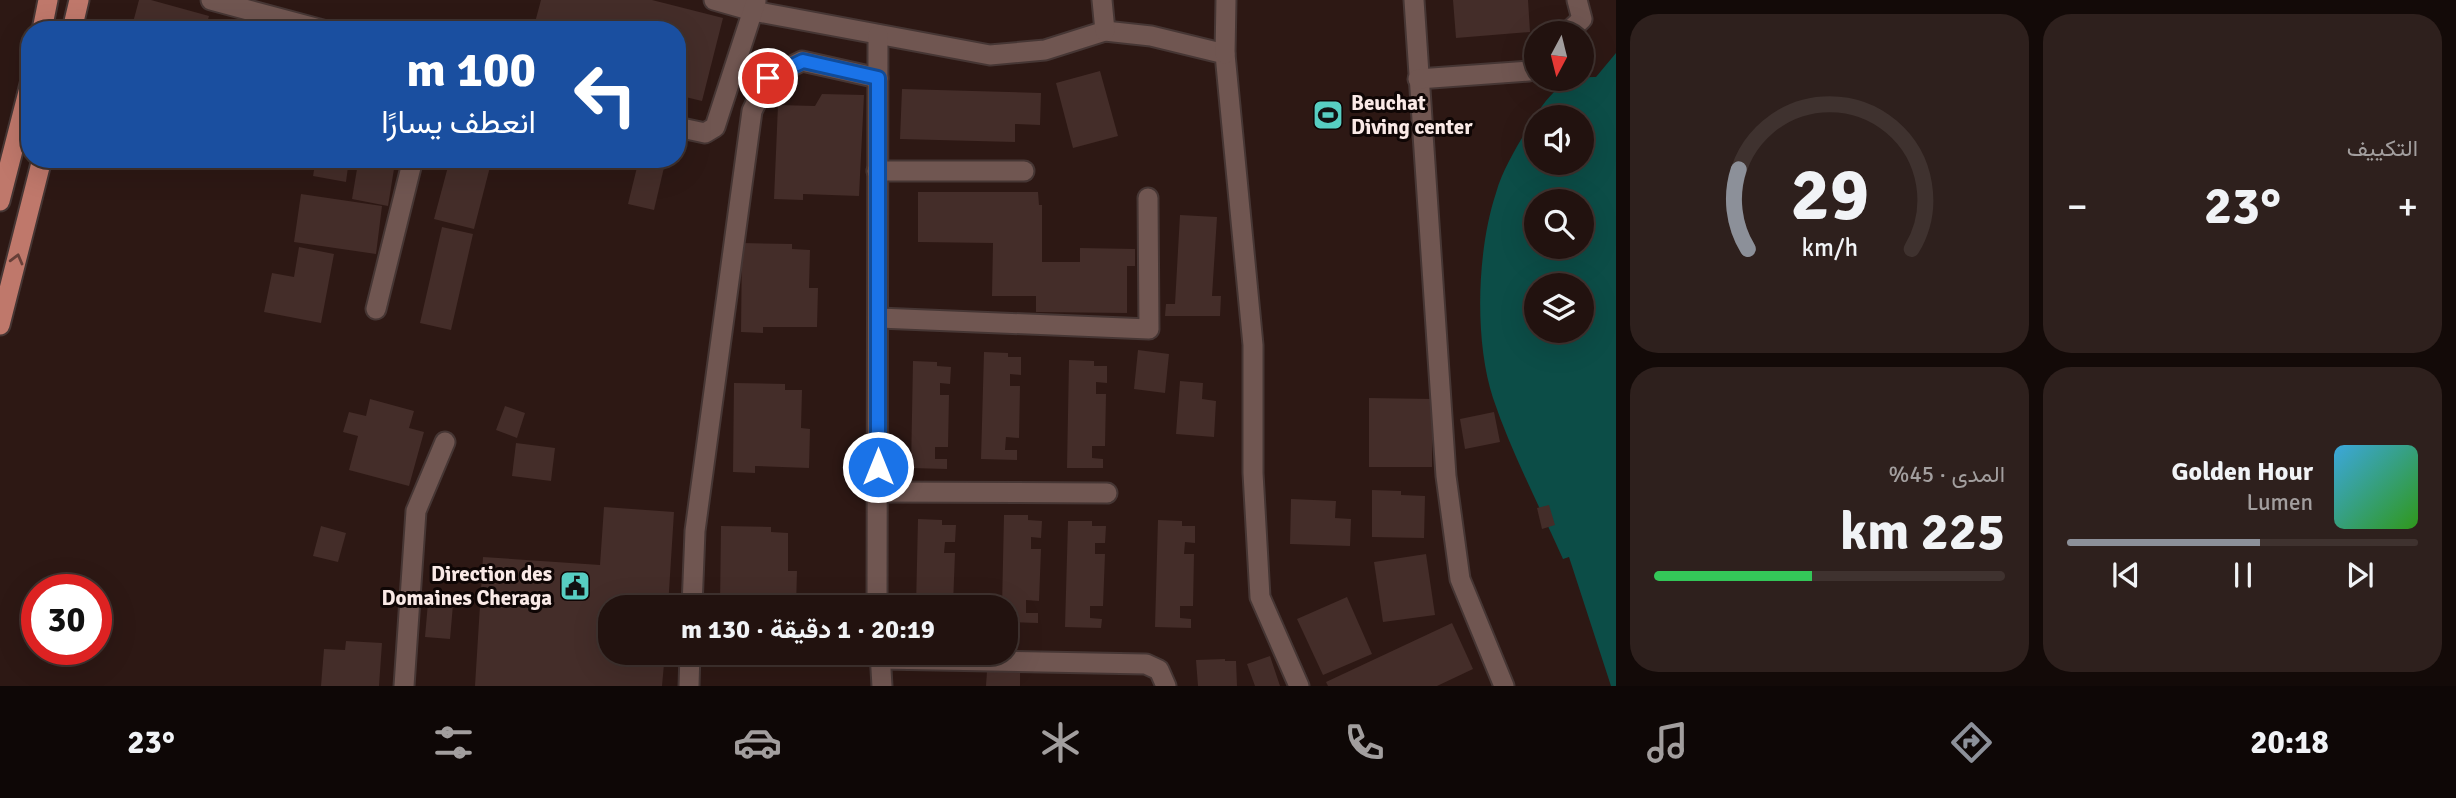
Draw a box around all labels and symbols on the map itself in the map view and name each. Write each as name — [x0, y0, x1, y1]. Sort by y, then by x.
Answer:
north arrow — [1524, 21, 1594, 91]
pin — [738, 48, 798, 108]
place label: Beuchat Diving center — [1351, 90, 1473, 140]
sports icon: Beuchat Diving center — [1311, 98, 1345, 132]
one-way arrow — [9, 253, 24, 265]
position arrow — [841, 430, 915, 504]
place label: Direction des Domaines Cheraga — [382, 561, 552, 611]
public building icon: Direction des Domaines Cheraga — [558, 569, 592, 603]
speed limit sign: 30 — [21, 574, 112, 665]

